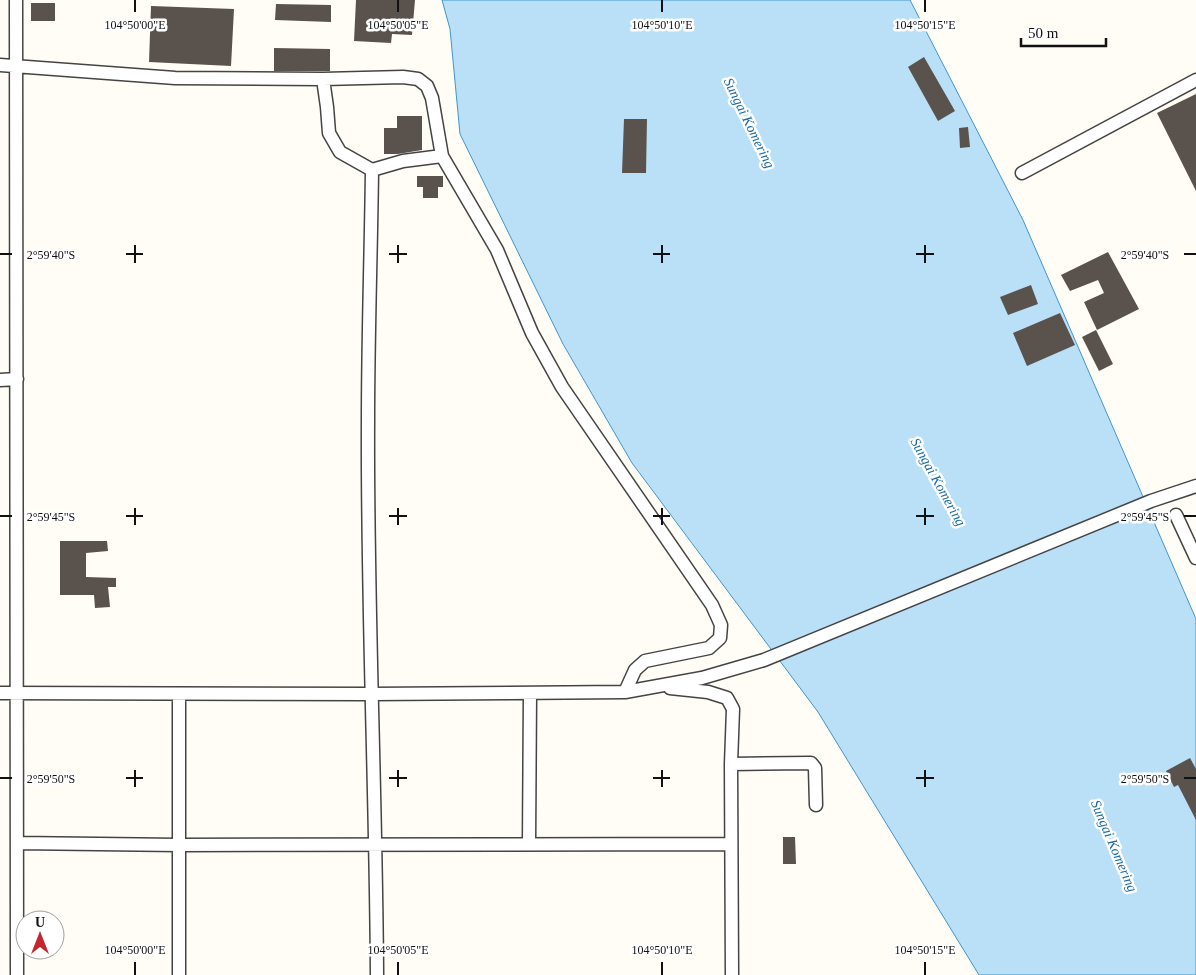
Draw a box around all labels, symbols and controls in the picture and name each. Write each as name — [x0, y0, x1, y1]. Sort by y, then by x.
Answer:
scale bar — [1021, 15, 1106, 47]
text: 104°50'00"E — [104, 18, 166, 32]
text: 104°50'05"E — [367, 18, 429, 32]
text: 104°50'10"E — [631, 18, 693, 32]
text: 104°50'15"E — [894, 18, 956, 32]
text: 50 m — [1028, 25, 1059, 41]
water label: Sungai Komering — [721, 75, 777, 171]
text: 2°59'40"S — [27, 248, 75, 262]
text: 2°59'40"S — [1121, 248, 1169, 262]
water label: Sungai Komering — [908, 435, 968, 529]
text: 2°59'45"S — [27, 510, 75, 524]
text: 2°59'45"S — [1121, 510, 1169, 524]
text: 2°59'50"S — [27, 772, 75, 786]
text: 2°59'50"S — [1121, 772, 1169, 786]
water label: Sungai Komering — [1088, 798, 1140, 894]
north arrow — [15, 910, 65, 960]
text: U — [35, 915, 45, 930]
text: 104°50'00"E — [104, 943, 166, 957]
text: 104°50'05"E — [367, 943, 429, 957]
text: 104°50'10"E — [631, 943, 693, 957]
text: 104°50'15"E — [894, 943, 956, 957]

